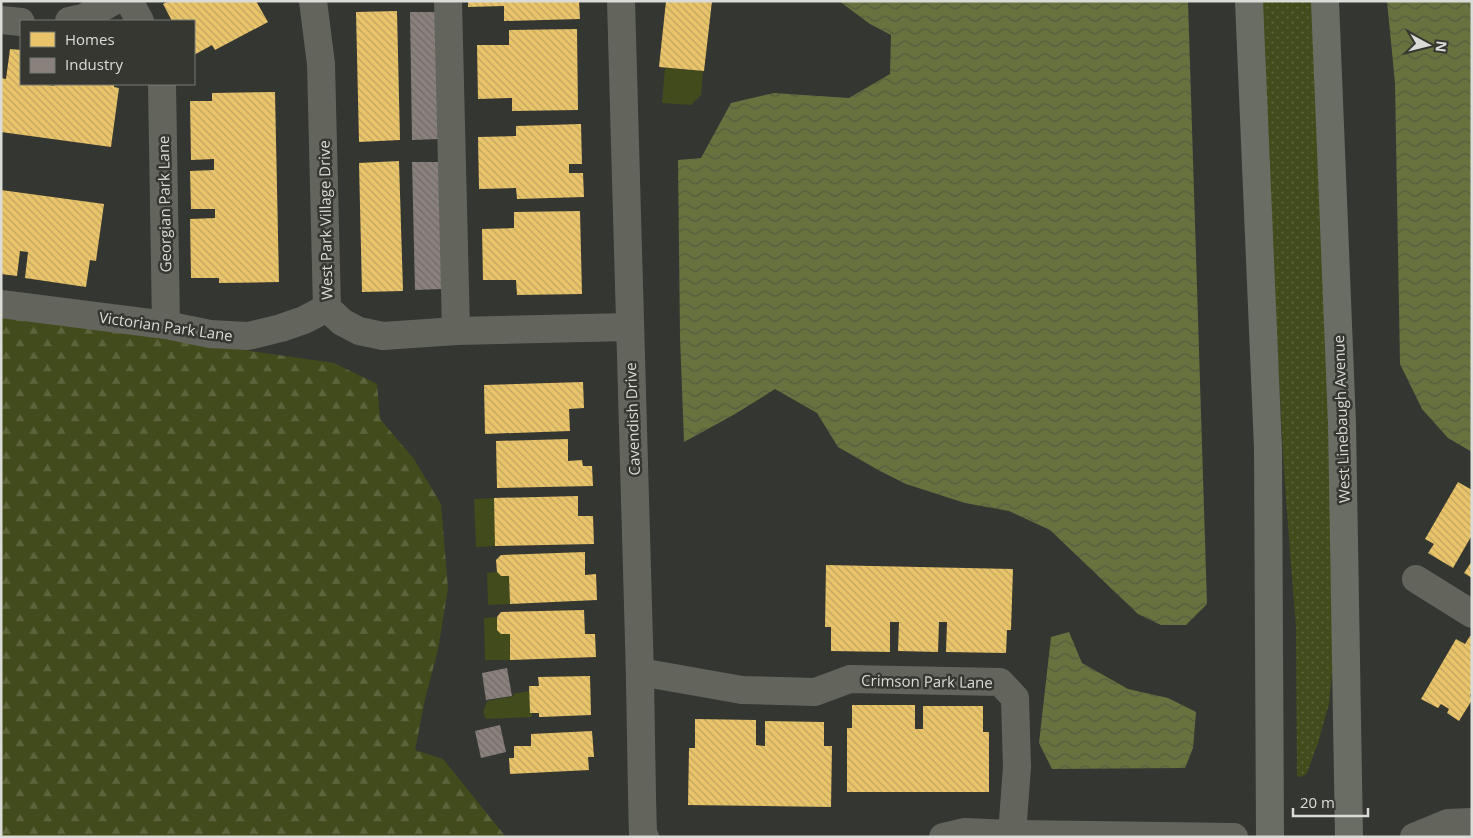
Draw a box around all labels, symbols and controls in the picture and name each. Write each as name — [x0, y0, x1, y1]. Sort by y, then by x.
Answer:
legend — [20, 20, 195, 85]
north arrow — [1403, 20, 1453, 70]
text: Homes — [65, 29, 115, 49]
text: N — [1431, 40, 1452, 53]
text: Industry — [65, 54, 123, 74]
street label: Georgian Park Lane — [153, 135, 175, 273]
street label: West Park Village Drive — [314, 140, 336, 300]
street label: Victorian Park Lane — [98, 307, 234, 345]
street label: West Linebaugh Avenue — [1328, 335, 1354, 503]
street label: Cavendish Drive — [620, 362, 644, 476]
street label: Crimson Park Lane — [861, 670, 993, 692]
scale bar — [1293, 786, 1368, 818]
text: 20 m — [1300, 792, 1335, 812]

